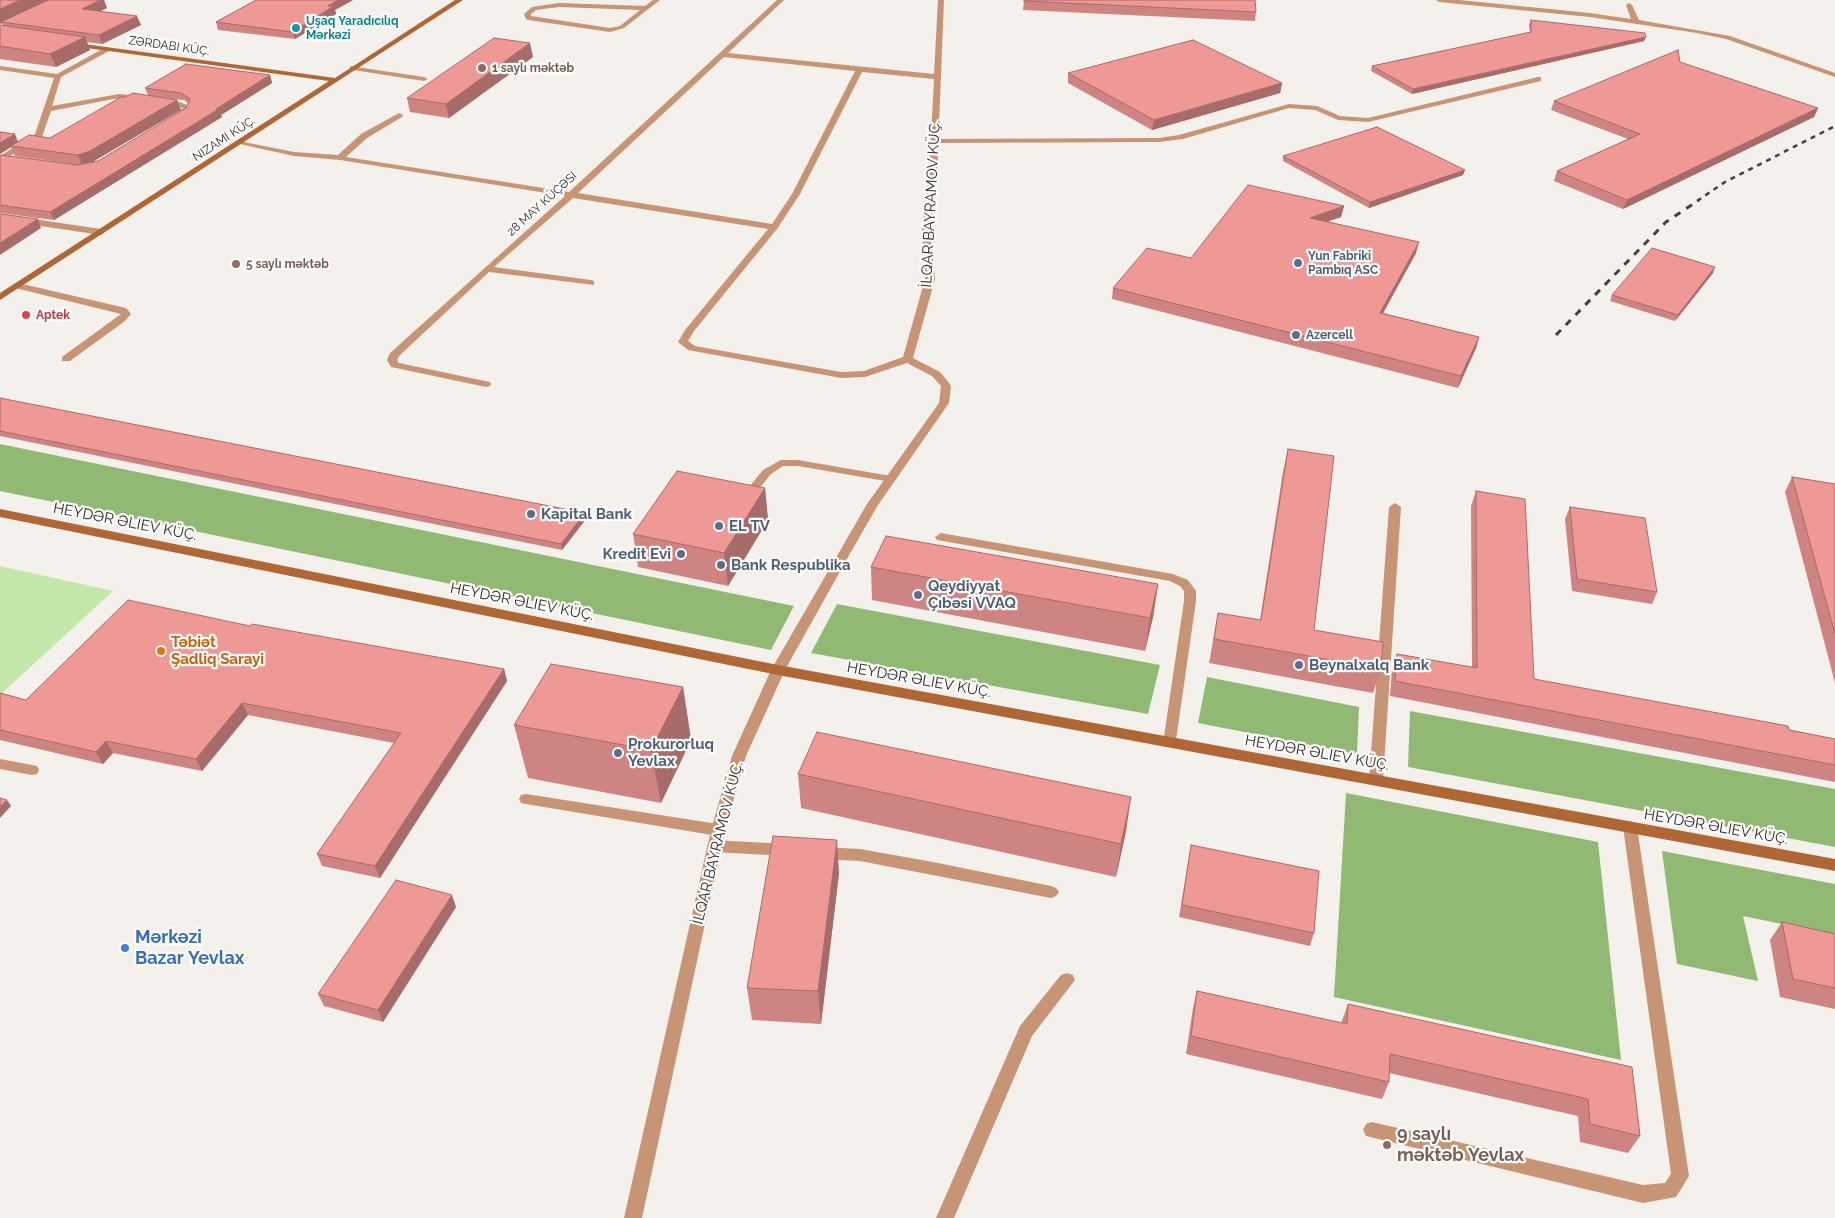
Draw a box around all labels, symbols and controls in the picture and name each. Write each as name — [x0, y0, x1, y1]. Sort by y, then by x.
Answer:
place label: Uşaq Yaradıcılıq Mərkəzi — [306, 14, 399, 42]
marker: Uşaq Yaradıcılıq Mərkəzi — [290, 22, 302, 34]
street label: ZƏRDABI KÜÇ. — [128, 33, 210, 59]
place label: 1 saylı məktəb — [492, 61, 574, 75]
marker: 1 saylı məktəb — [476, 62, 488, 74]
street label: NIZAMI KÜÇ. — [190, 113, 258, 165]
street label: İLQAR BAYRAMOV KÜÇ. — [918, 120, 944, 288]
street label: 28 MAY KÜÇƏSI — [504, 169, 580, 239]
place label: Yun Fabriki Pambıq ASC — [1308, 249, 1378, 277]
place label: 5 saylı məktəb — [246, 257, 329, 271]
marker: Yun Fabriki Pambıq ASC — [1292, 257, 1304, 269]
marker: 5 saylı məktəb — [230, 258, 242, 270]
place label: Aptek — [36, 308, 70, 322]
marker: Aptek — [20, 309, 32, 321]
place label: Azercell — [1306, 328, 1353, 342]
marker: Azercell — [1290, 329, 1302, 341]
street label: HEYDƏR ƏLIEV KÜÇ. — [52, 499, 198, 545]
place label: Kapital Bank — [541, 505, 632, 523]
marker: Kapital Bank — [525, 508, 537, 520]
place label: EL TV — [729, 517, 770, 535]
marker: EL TV — [713, 520, 725, 532]
place label: Kredit Evi — [602, 545, 671, 563]
marker: Kredit Evi — [675, 548, 687, 560]
place label: Bank Respublika — [731, 556, 851, 574]
marker: Bank Respublika — [715, 559, 727, 571]
place label: Qeydiyyat Çıbəsi VVAQ — [928, 577, 1016, 612]
street label: HEYDƏR ƏLIEV KÜÇ. — [449, 579, 595, 625]
marker: Qeydiyyat Çıbəsi VVAQ — [912, 589, 924, 601]
place label: Təbiət Şadliq Sarayi — [171, 633, 264, 668]
marker: Təbiət Şadliq Sarayi — [155, 645, 167, 657]
place label: Beynalxalq Bank — [1309, 656, 1429, 674]
street label: HEYDƏR ƏLIEV KÜÇ. — [845, 658, 993, 702]
marker: Beynalxalq Bank — [1293, 659, 1305, 671]
street label: HEYDƏR ƏLIEV KÜÇ. — [1243, 731, 1391, 775]
place label: Prokurorluq Yevlax — [628, 735, 714, 770]
marker: Prokurorluq Yevlax — [612, 747, 624, 759]
street label: İLQAR BAYRAMOV KÜÇ. — [689, 760, 747, 926]
street label: HEYDƏR ƏLIEV KÜÇ. — [1642, 805, 1790, 849]
place label: Mərkəzi Bazar Yevlax — [135, 927, 244, 970]
marker: Mərkəzi Bazar Yevlax — [119, 942, 131, 954]
place label: 9 saylı məktəb Yevlax — [1397, 1124, 1524, 1166]
marker: 9 saylı məktəb Yevlax — [1381, 1139, 1393, 1151]

